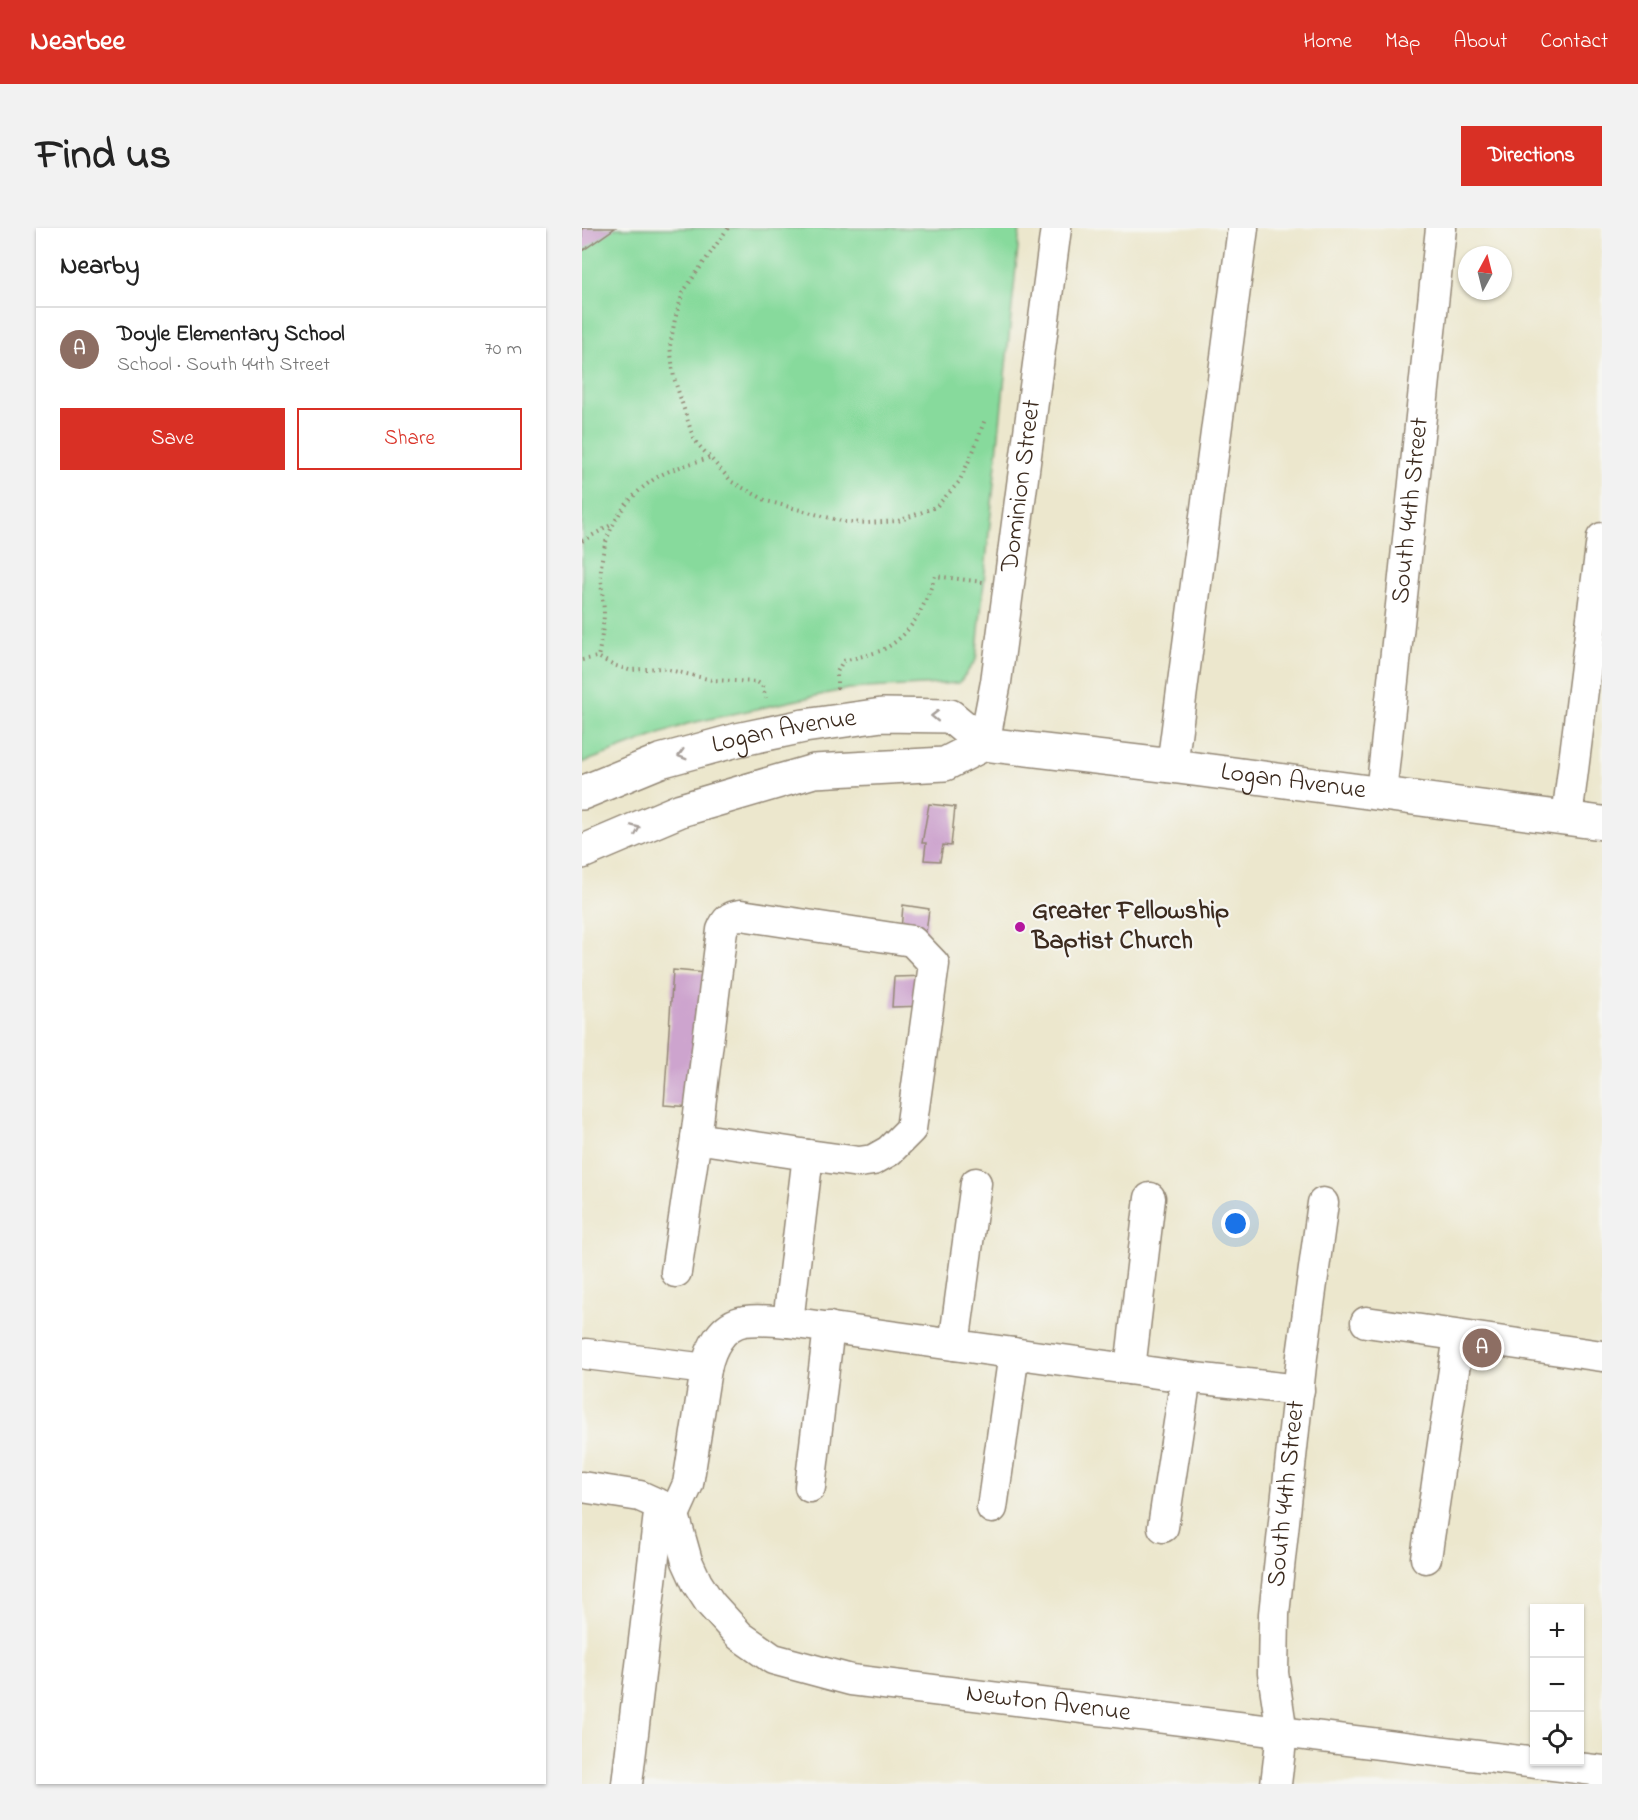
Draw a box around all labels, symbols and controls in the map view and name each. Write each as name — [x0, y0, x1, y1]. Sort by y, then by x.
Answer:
text: Nearbee — [30, 22, 125, 63]
text: Home — [1303, 27, 1352, 57]
text: Map — [1385, 27, 1420, 57]
text: About — [1453, 27, 1507, 57]
text: Contact — [1540, 27, 1608, 57]
text: Find us — [36, 126, 171, 187]
button: Directions — [1461, 126, 1602, 186]
north arrow — [1458, 246, 1512, 300]
text: Nearby — [60, 248, 139, 286]
text: Doyle Elementary School — [117, 319, 345, 351]
text: A — [73, 335, 86, 364]
text: 70 m — [485, 335, 522, 364]
text: School · South 44th Street — [117, 351, 330, 380]
street label: Dominion Street — [992, 397, 1052, 575]
button: Save — [60, 408, 285, 470]
button: Share — [297, 408, 522, 470]
street label: South 44th Street — [1382, 415, 1440, 606]
street label: Logan Avenue — [708, 700, 859, 765]
one-way arrow — [931, 710, 940, 722]
one-way arrow — [677, 748, 688, 760]
street label: Logan Avenue — [1218, 754, 1368, 811]
one-way arrow — [630, 824, 641, 836]
place label: Greater Fellowship Baptist Church — [1031, 893, 1229, 961]
marker: Greater Fellowship Baptist Church — [1013, 920, 1027, 934]
your location — [1221, 1209, 1250, 1238]
pin: A — [1462, 1326, 1502, 1370]
street label: South 44th Street — [1258, 1398, 1316, 1589]
map controls — [1530, 1604, 1584, 1766]
button: + — [1530, 1604, 1584, 1658]
button: − — [1530, 1658, 1584, 1712]
street label: Newton Avenue — [964, 1675, 1133, 1733]
button: locate — [1530, 1712, 1584, 1766]

